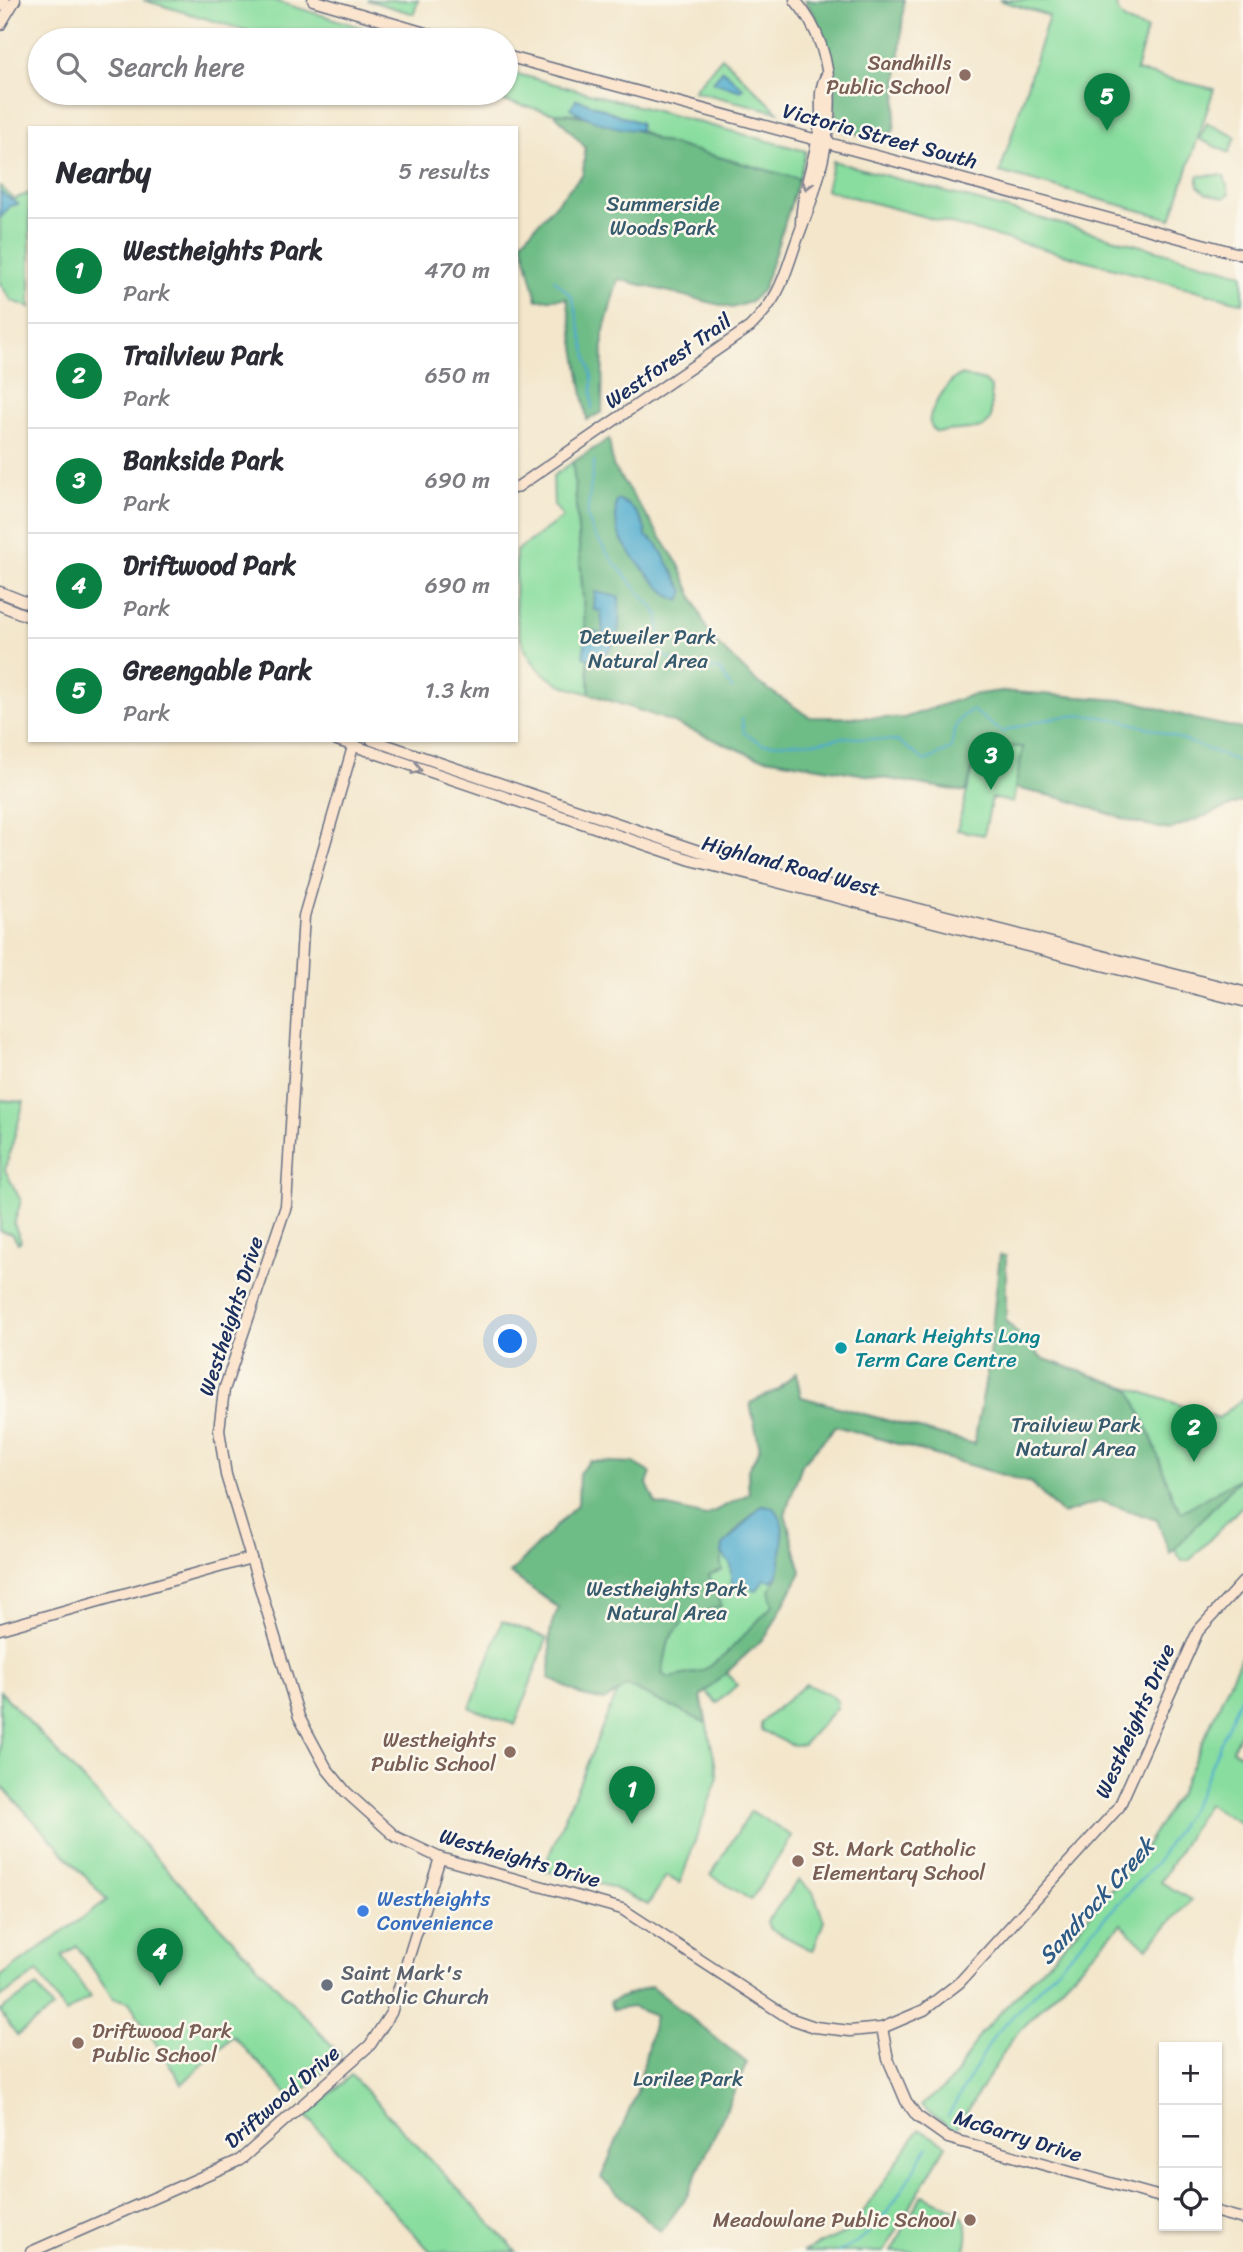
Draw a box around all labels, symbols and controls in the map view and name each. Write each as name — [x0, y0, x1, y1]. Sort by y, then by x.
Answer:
search box — [28, 28, 518, 105]
text: Search here — [108, 44, 245, 90]
place label: Sandhills Public School — [826, 44, 952, 106]
icon: search — [52, 48, 90, 86]
marker: Sandhills Public School — [957, 67, 973, 83]
pin: 5 — [1084, 73, 1130, 131]
street label: Victoria Street South — [778, 92, 982, 180]
text: Nearby — [56, 145, 151, 199]
text: 5 results — [399, 151, 490, 192]
one-way arrow — [800, 179, 815, 191]
park label: Summerside Woods Park — [606, 185, 720, 247]
text: Westheights Park — [123, 227, 323, 273]
text: 1 — [74, 250, 84, 291]
text: 470 m — [424, 250, 490, 291]
text: Park — [123, 273, 170, 314]
street label: Westforest Trail — [596, 302, 741, 419]
text: Trailview Park — [123, 332, 284, 378]
text: 2 — [72, 355, 86, 396]
text: 650 m — [425, 355, 490, 396]
text: Park — [123, 378, 170, 419]
text: Bankside Park — [123, 437, 284, 483]
text: 3 — [73, 460, 85, 501]
text: 690 m — [425, 460, 490, 501]
text: Park — [123, 483, 170, 524]
text: Driftwood Park — [123, 542, 296, 588]
text: 4 — [72, 565, 86, 606]
text: 690 m — [425, 565, 490, 606]
text: Park — [123, 588, 170, 629]
park label: Detweiler Park Natural Area — [579, 618, 717, 680]
text: Greengable Park — [123, 647, 312, 693]
text: 5 — [72, 670, 86, 711]
text: 1.3 km — [425, 670, 490, 711]
text: Park — [123, 693, 170, 734]
pin: 3 — [968, 732, 1014, 790]
one-way arrow — [410, 761, 423, 775]
street label: Highland Road West — [698, 824, 884, 908]
street label: Westheights Drive — [187, 1231, 275, 1401]
place label: Lanark Heights Long Term Care Centre — [855, 1317, 1041, 1379]
your location — [493, 1324, 527, 1358]
marker: Lanark Heights Long Term Care Centre — [833, 1340, 849, 1356]
pin: 2 — [1171, 1404, 1217, 1462]
park label: Trailview Park Natural Area — [1011, 1406, 1141, 1468]
park label: Westheights Park Natural Area — [586, 1570, 748, 1632]
street label: Westheights Drive — [1084, 1637, 1186, 1805]
place label: Westheights Public School — [371, 1721, 497, 1783]
marker: Westheights Public School — [502, 1744, 518, 1760]
pin: 1 — [609, 1766, 655, 1824]
street label: Westheights Drive — [435, 1817, 605, 1899]
water label: Sandrock Creek — [1028, 1826, 1167, 1975]
place label: St. Mark Catholic Elementary School — [812, 1830, 986, 1892]
marker: St. Mark Catholic Elementary School — [790, 1853, 806, 1869]
place label: Westheights Convenience — [377, 1880, 493, 1942]
marker: Westheights Convenience — [355, 1903, 371, 1919]
pin: 4 — [137, 1928, 183, 1986]
place label: Saint Mark's Catholic Church — [341, 1954, 489, 2016]
marker: Saint Mark's Catholic Church — [319, 1977, 335, 1993]
place label: Driftwood Park Public School — [92, 2012, 232, 2074]
marker: Driftwood Park Public School — [70, 2035, 86, 2051]
street label: Driftwood Drive — [215, 2035, 349, 2159]
map controls — [1159, 2042, 1222, 2231]
button: + — [1159, 2042, 1222, 2105]
park label: Lorilee Park — [633, 2060, 744, 2098]
street label: McGarry Drive — [949, 2098, 1087, 2174]
button: − — [1159, 2105, 1222, 2168]
button: locate — [1159, 2168, 1222, 2231]
place label: Meadowlane Public School — [713, 2201, 957, 2239]
marker: Meadowlane Public School — [962, 2212, 978, 2228]

